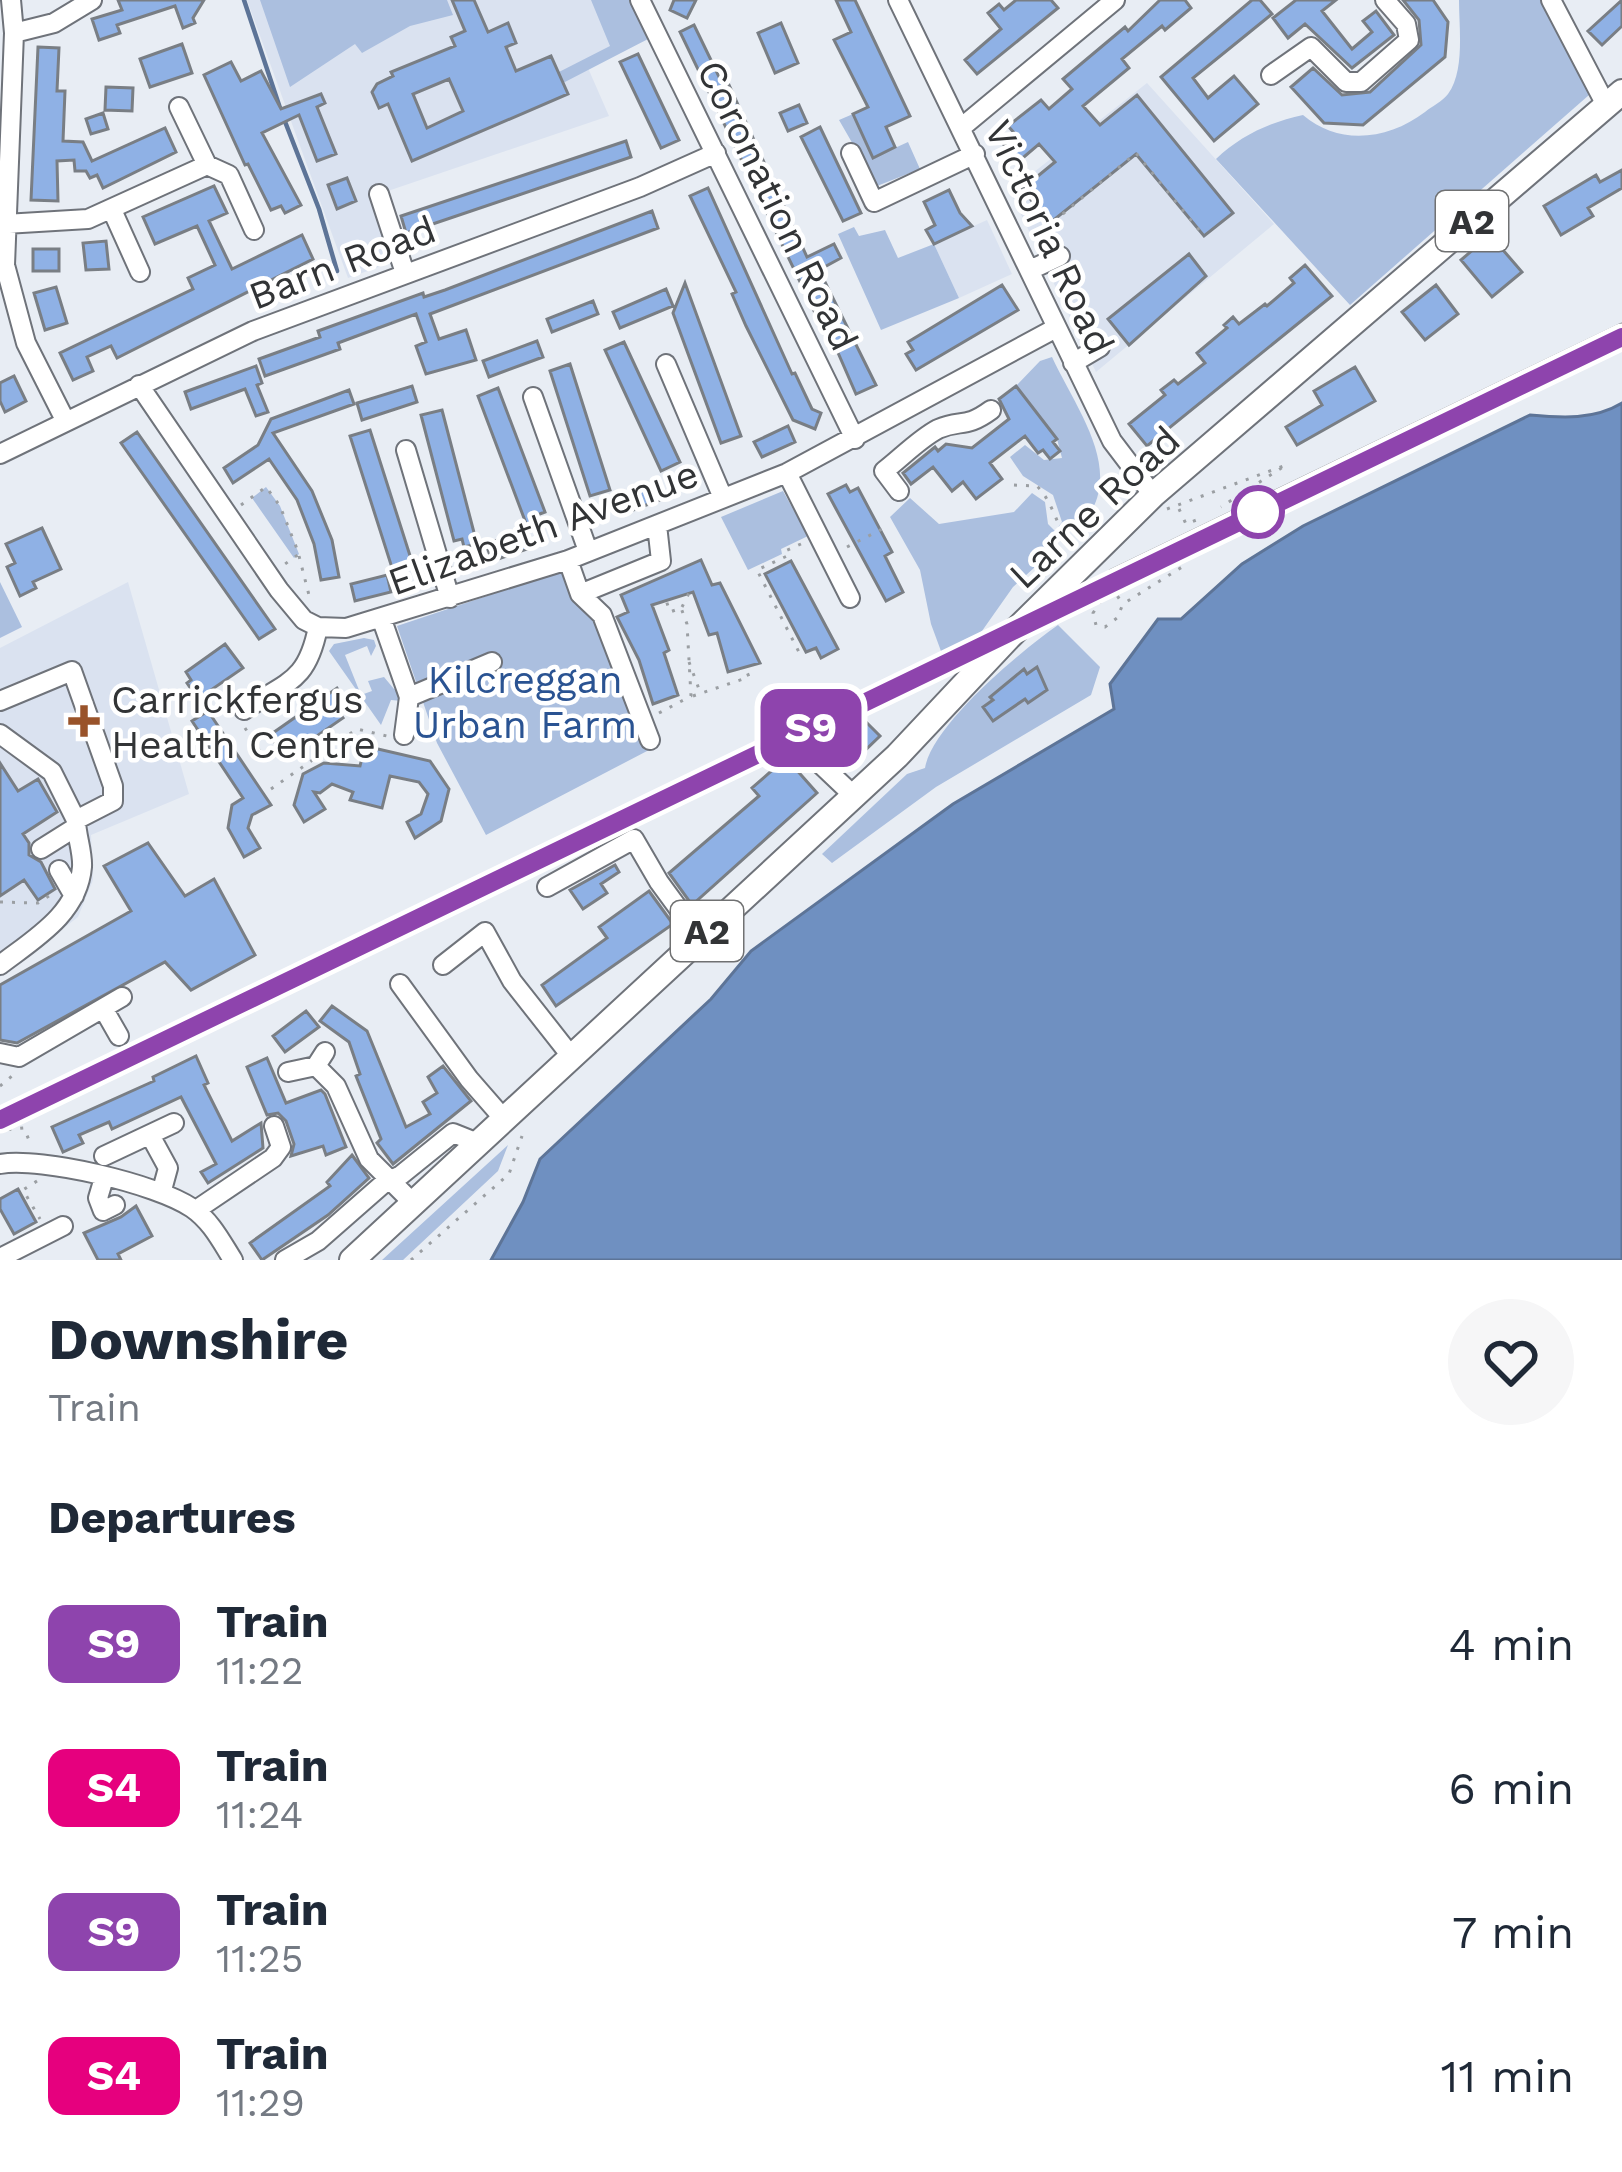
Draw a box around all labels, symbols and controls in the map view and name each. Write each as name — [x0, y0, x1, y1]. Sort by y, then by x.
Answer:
street label: Coronation Road — [688, 53, 867, 358]
street label: Victoria Road — [976, 113, 1123, 361]
road number: A2 — [1436, 191, 1508, 251]
street label: Barn Road — [243, 206, 442, 319]
street label: Larne Road — [1000, 417, 1189, 598]
street label: Elizabeth Avenue — [382, 450, 704, 604]
unlabelled marker — [1233, 487, 1283, 537]
park label: Kilcreggan Urban Farm — [413, 657, 637, 747]
place label: Carrickfergus Health Centre — [111, 677, 376, 767]
line badge: S9 — [757, 689, 865, 767]
text: S9 — [785, 703, 837, 752]
marker: Carrickfergus Health Centre — [68, 705, 100, 737]
road number: A2 — [671, 901, 743, 961]
button: heart — [1448, 1299, 1574, 1425]
text: Downshire — [48, 1306, 348, 1373]
text: Train — [48, 1385, 141, 1430]
text: Departures — [48, 1491, 296, 1544]
text: Train — [216, 1595, 329, 1648]
text: 4 min — [1448, 1618, 1574, 1671]
text: S9 — [88, 1619, 140, 1668]
text: 11:22 — [216, 1648, 303, 1693]
text: Train — [216, 1739, 329, 1792]
text: 6 min — [1449, 1762, 1574, 1815]
text: S4 — [87, 1763, 141, 1812]
text: 11:24 — [216, 1792, 303, 1837]
text: Train — [216, 1883, 329, 1936]
text: 7 min — [1452, 1906, 1574, 1959]
text: S9 — [88, 1907, 140, 1956]
text: 11:25 — [216, 1936, 303, 1981]
text: Train — [216, 2027, 329, 2080]
text: 11 min — [1441, 2050, 1574, 2103]
text: S4 — [87, 2051, 141, 2100]
text: 11:29 — [216, 2080, 305, 2125]

